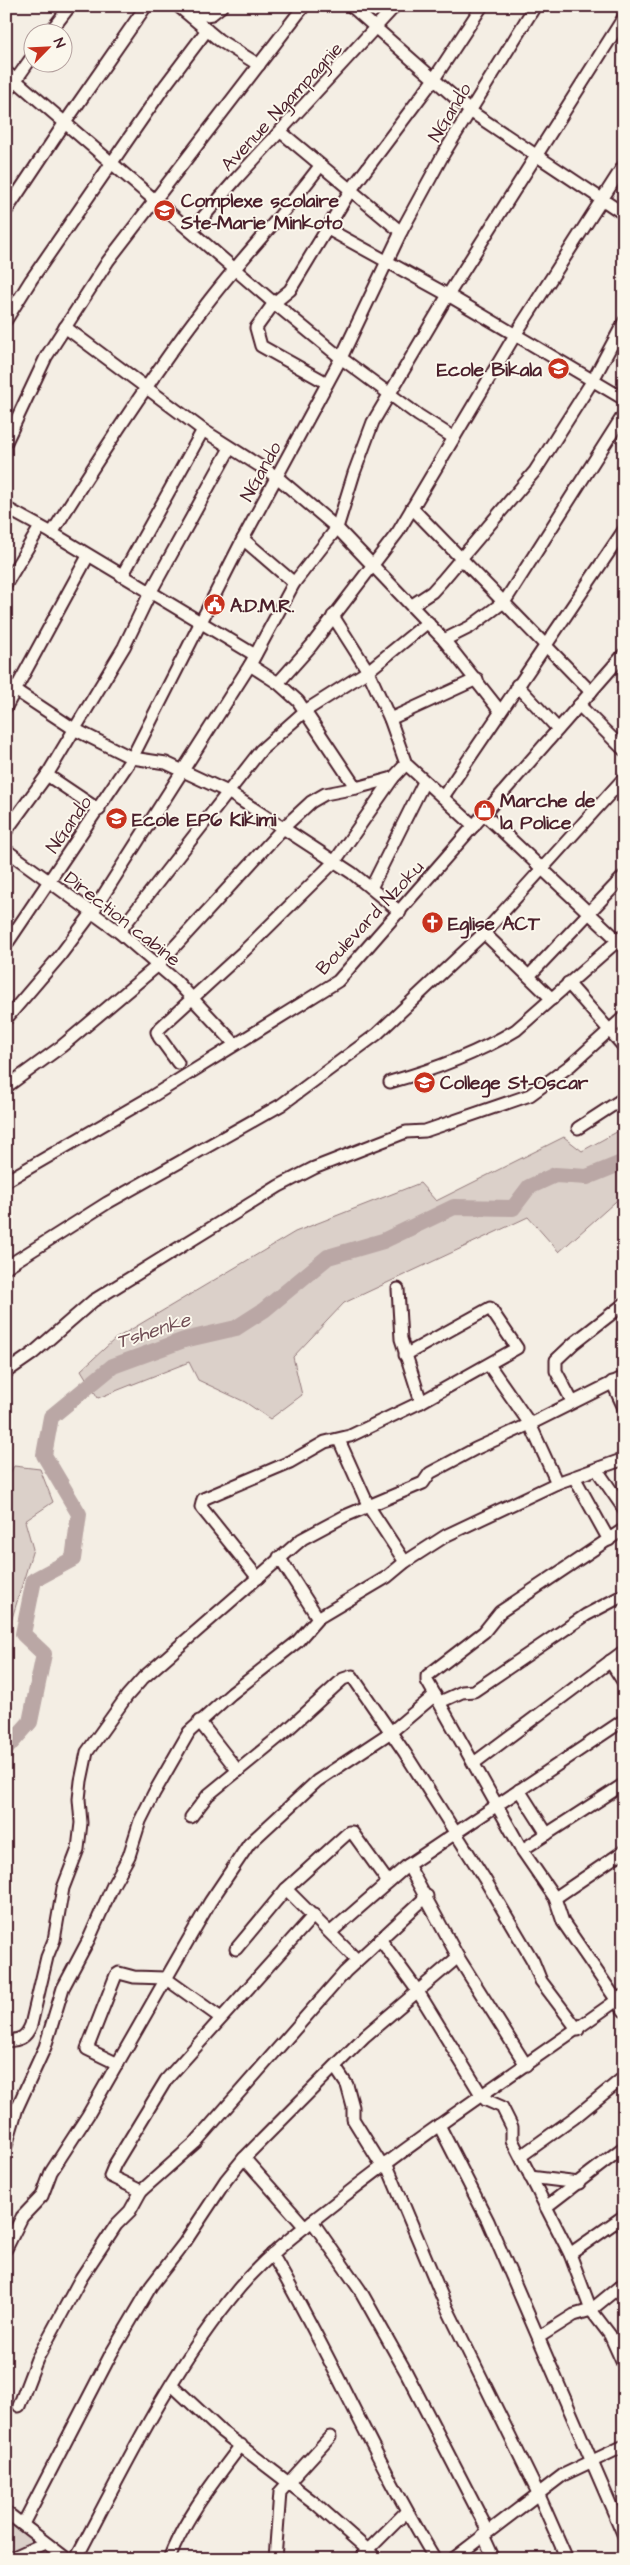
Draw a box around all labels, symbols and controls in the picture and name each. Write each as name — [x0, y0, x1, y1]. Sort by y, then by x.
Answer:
north arrow — [22, 22, 72, 72]
text: N — [48, 35, 70, 51]
street label: Avenue Ngampagnie — [215, 36, 350, 178]
street label: NGando — [422, 78, 479, 147]
place label: Complexe scolaire Ste-Marie Minkoto — [180, 188, 343, 237]
school or university icon: Complexe scolaire Ste-Marie Minkoto — [153, 199, 177, 223]
place label: Ecole Bikala — [437, 357, 542, 384]
school or university icon: Ecole Bikala — [546, 357, 570, 381]
street label: NGando — [234, 437, 289, 507]
public building icon: A.D.M.R. — [202, 593, 226, 617]
place label: A.D.M.R. — [230, 593, 295, 620]
place label: Marche de la Police — [500, 788, 596, 837]
street label: NGando — [40, 790, 99, 859]
shop icon: Marche de la Police — [472, 799, 496, 823]
school or university icon: Ecole EP6 Kikimi — [104, 807, 128, 831]
place label: Ecole EP6 Kikimi — [132, 807, 276, 834]
street label: Boulevard Nzoku — [310, 855, 431, 981]
street label: Direction cabine — [58, 865, 186, 973]
church icon: Eglise ACT — [420, 911, 444, 935]
place label: Eglise ACT — [448, 911, 541, 939]
school or university icon: College St-Oscar — [412, 1070, 436, 1094]
place label: College St-Oscar — [440, 1070, 589, 1098]
water label: Tshenke — [113, 1305, 195, 1356]

